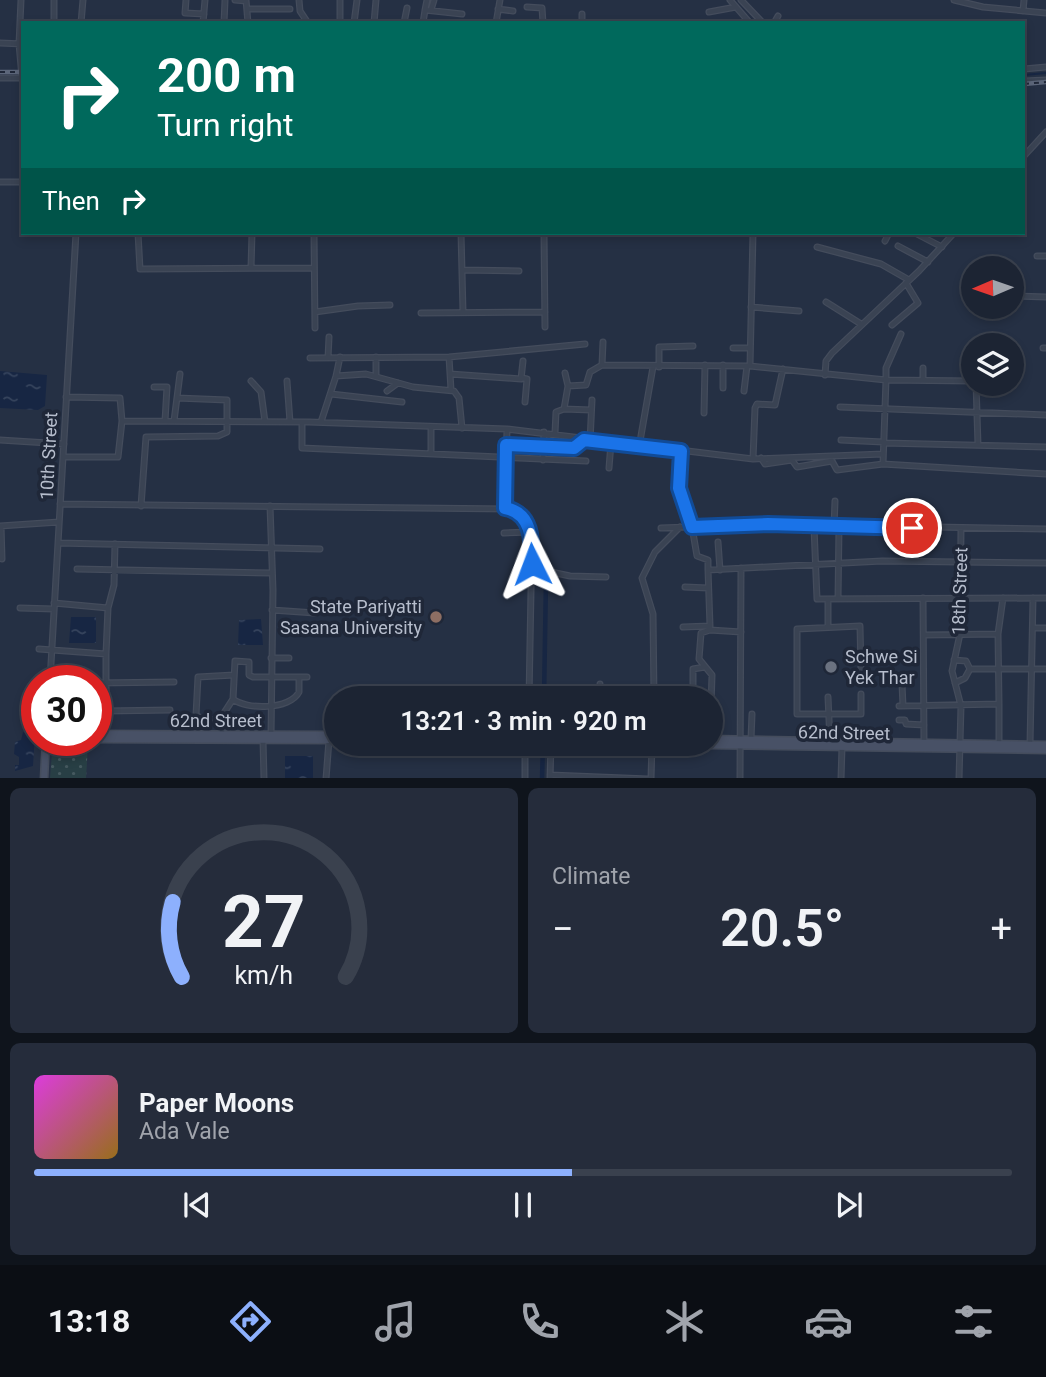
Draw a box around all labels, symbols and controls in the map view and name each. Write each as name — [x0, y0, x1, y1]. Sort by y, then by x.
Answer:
text: 200 m — [157, 47, 296, 104]
icon: right — [42, 49, 133, 140]
text: Turn right — [157, 106, 293, 144]
icon: right — [114, 182, 152, 220]
text: Then — [42, 186, 100, 216]
north arrow — [961, 256, 1024, 318]
map controls — [961, 256, 1024, 396]
button: layers — [961, 333, 1024, 396]
street label: 10th Street — [36, 411, 61, 500]
pin — [882, 498, 942, 558]
icon: arrive — [893, 509, 931, 547]
position arrow — [495, 527, 569, 601]
street label: 18th Street — [947, 547, 972, 635]
place label: State Pariyatti Sasana University — [280, 596, 422, 638]
marker: State Pariyatti Sasana University — [428, 609, 444, 625]
place label: Schwe Si Yek Thar — [845, 646, 918, 688]
marker: Schwe Si Yek Thar — [823, 659, 839, 675]
speed limit sign: 30 — [21, 665, 112, 756]
text: 13:21 · 3 min · 920 m — [400, 706, 647, 736]
street label: 62nd Street — [170, 710, 262, 731]
street label: 62nd Street — [798, 721, 890, 744]
text: Climate — [552, 863, 631, 890]
text: 27 — [222, 879, 306, 965]
text: 20.5° — [720, 898, 844, 959]
text: − — [552, 907, 574, 951]
text: + — [990, 907, 1012, 951]
text: km/h — [235, 960, 293, 989]
text: Paper Moons — [139, 1088, 294, 1118]
text: Ada Vale — [139, 1118, 230, 1145]
icon: previous — [178, 1186, 216, 1224]
icon: pause — [504, 1186, 542, 1224]
icon: next — [830, 1186, 868, 1224]
icon: directions — [226, 1297, 275, 1346]
icon: music — [371, 1297, 420, 1346]
icon: phone — [515, 1297, 564, 1346]
icon: climate — [660, 1297, 709, 1346]
icon: car — [804, 1297, 853, 1346]
icon: filters — [949, 1297, 998, 1346]
text: 13:18 — [48, 1302, 130, 1340]

